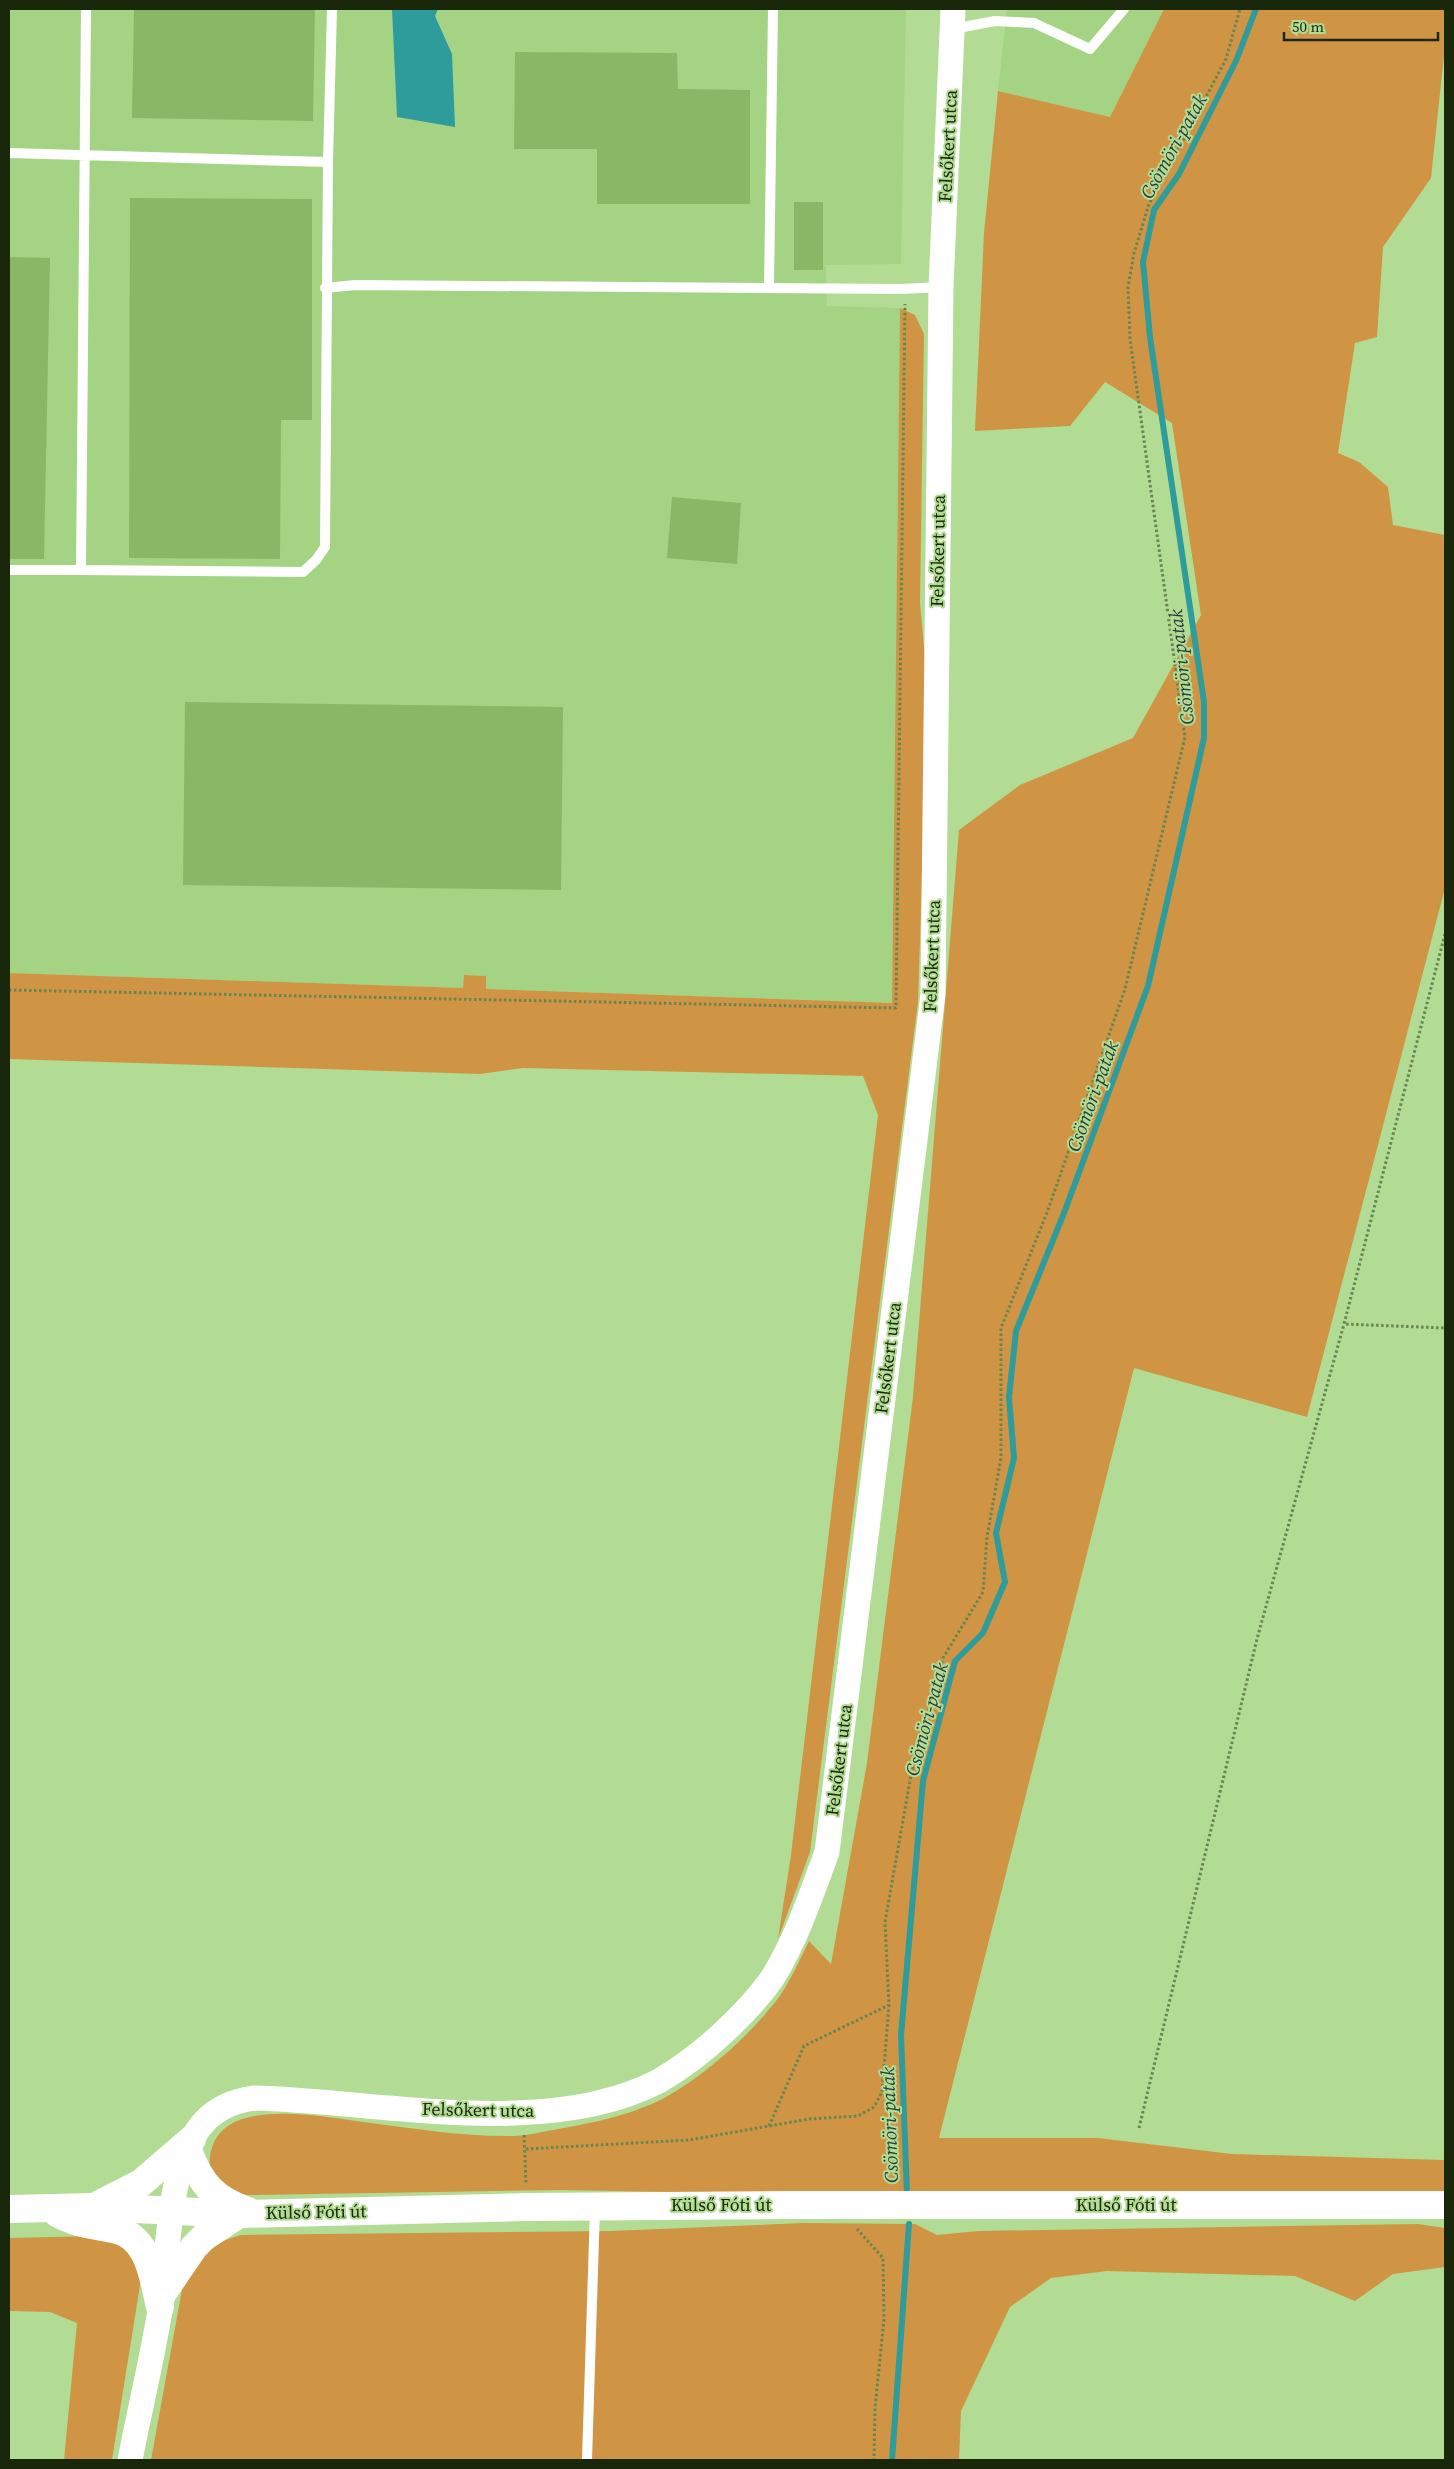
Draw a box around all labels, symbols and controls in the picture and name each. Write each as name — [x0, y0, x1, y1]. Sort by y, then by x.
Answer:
scale bar — [1284, 10, 1438, 42]
text: 50 m — [1292, 16, 1324, 37]
street label: Felsőkert utca — [932, 88, 963, 203]
water label: Csömöri-patak — [1133, 89, 1213, 203]
street label: Felsőkert utca — [924, 494, 951, 607]
water label: Csömöri-patak — [1162, 608, 1200, 726]
street label: Felsőkert utca — [917, 898, 946, 1013]
water label: Csömöri-patak — [1060, 1037, 1124, 1155]
street label: Felsőkert utca — [868, 1300, 907, 1415]
water label: Csömöri-patak — [898, 1659, 954, 1778]
street label: Felsőkert utca — [819, 1702, 858, 1817]
water label: Csömöri-patak — [874, 2066, 904, 2184]
street label: Felsőkert utca — [422, 2096, 535, 2123]
street label: Külső Fóti út — [671, 2192, 771, 2217]
street label: Külső Fóti út — [1076, 2192, 1176, 2217]
street label: Külső Fóti út — [266, 2198, 367, 2225]

